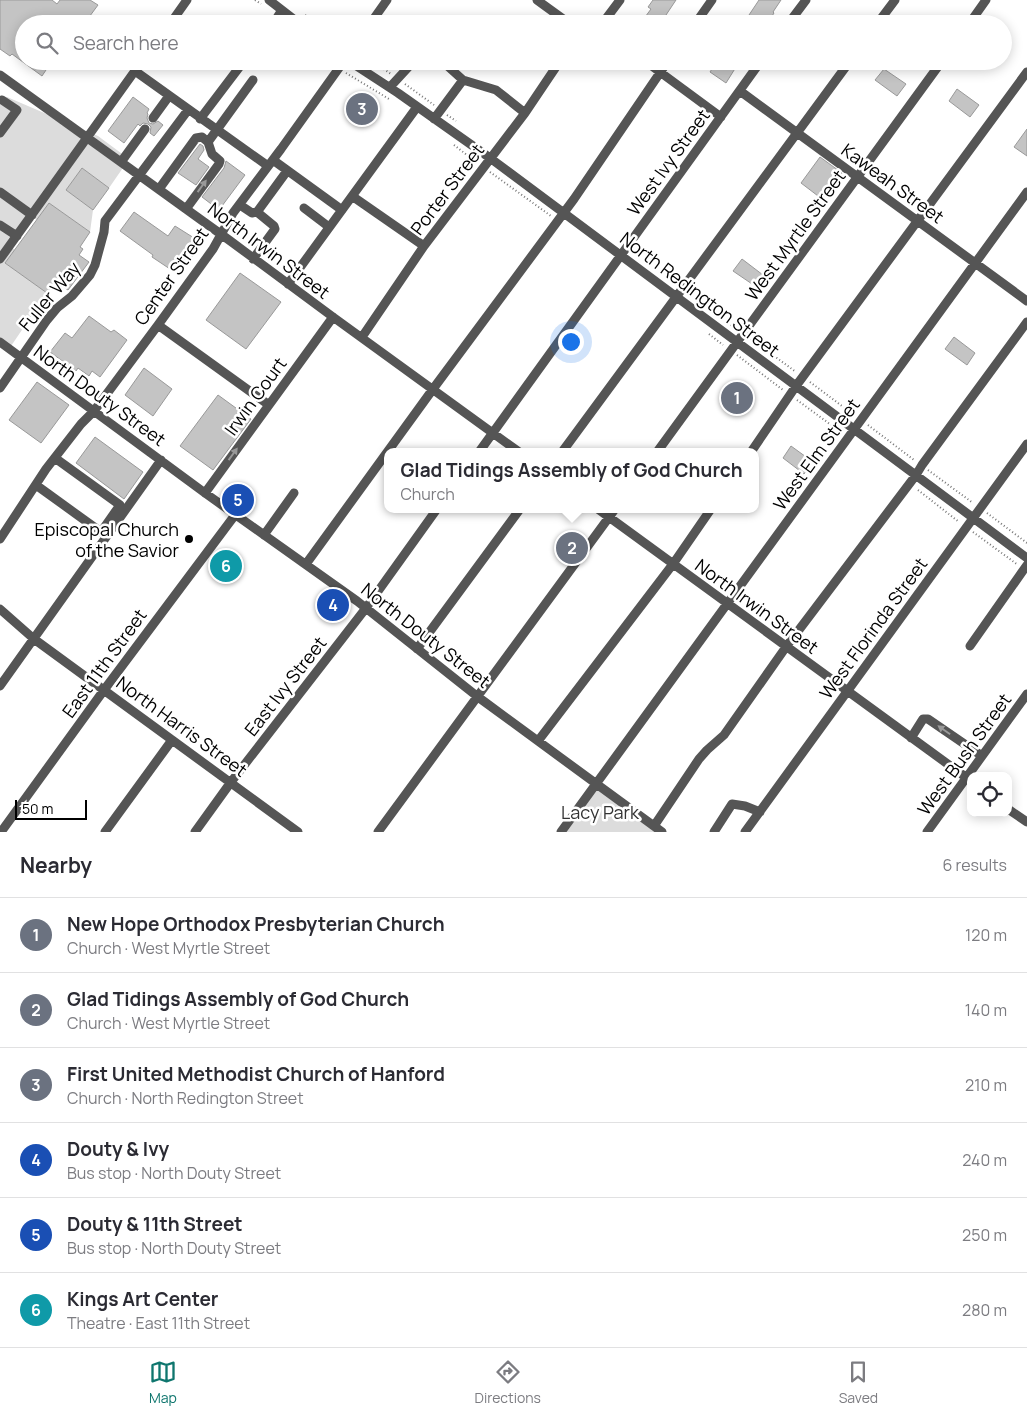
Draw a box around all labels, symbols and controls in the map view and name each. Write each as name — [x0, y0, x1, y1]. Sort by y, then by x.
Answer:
search box — [15, 15, 1012, 70]
icon: search — [33, 29, 61, 57]
text: Search here — [73, 30, 179, 56]
pin: 3 — [346, 90, 378, 128]
street label: West Ivy Street — [621, 104, 715, 220]
street label: Kaweah Street — [837, 138, 949, 228]
street label: Porter Street — [405, 139, 489, 239]
street label: West Myrtle Street — [739, 165, 851, 305]
one-way arrow — [197, 180, 208, 193]
street label: North Irwin Street — [203, 196, 335, 304]
street label: Center Street — [128, 222, 214, 330]
street label: North Redington Street — [615, 226, 785, 362]
street label: Fuller Way — [13, 256, 85, 336]
your location — [558, 329, 584, 355]
street label: North Douty Street — [29, 339, 171, 451]
street label: Irwin Court — [219, 352, 291, 440]
pin: 1 — [721, 379, 753, 417]
street label: West Elm Street — [767, 393, 865, 515]
one-way arrow — [228, 447, 238, 461]
popup — [384, 448, 759, 513]
text: Glad Tidings Assembly of God Church — [400, 457, 743, 483]
pin: 5 — [222, 481, 254, 519]
text: Church — [400, 483, 455, 505]
place label: Episcopal Church of the Savior — [34, 517, 180, 562]
pin: 2 — [556, 529, 588, 567]
marker: Episcopal Church of the Savior — [183, 533, 195, 545]
pin: 6 — [210, 547, 242, 585]
street label: North Irwin Street — [691, 553, 823, 659]
street label: West Florinda Street — [814, 553, 932, 703]
street label: North Douty Street — [357, 577, 495, 693]
pin: 4 — [317, 586, 349, 624]
street label: East 11th Street — [56, 604, 152, 722]
street label: East Ivy Street — [239, 631, 331, 741]
street label: North Harris Street — [112, 670, 252, 782]
street label: West Bush Street — [912, 688, 1016, 820]
one-way arrow — [937, 725, 951, 735]
map controls — [967, 772, 1012, 817]
button: locate — [967, 772, 1012, 817]
scale bar — [15, 797, 88, 820]
text: 50 m — [22, 799, 53, 818]
park label: Lacy Park — [561, 800, 640, 824]
text: Nearby — [20, 851, 92, 879]
text: 6 results — [942, 854, 1007, 876]
text: New Hope Orthodox Presbyterian Church — [67, 911, 445, 937]
text: 1 — [32, 924, 40, 946]
text: 120 m — [965, 924, 1007, 946]
text: Church · West Myrtle Street — [67, 937, 270, 959]
text: Glad Tidings Assembly of God Church — [67, 986, 409, 1012]
text: 2 — [31, 999, 41, 1021]
text: 140 m — [965, 999, 1007, 1021]
text: Church · West Myrtle Street — [67, 1012, 270, 1034]
text: First United Methodist Church of Hanford — [67, 1061, 445, 1087]
text: 3 — [31, 1074, 41, 1096]
text: 210 m — [965, 1074, 1007, 1096]
text: Church · North Redington Street — [67, 1087, 304, 1109]
text: Douty & Ivy — [67, 1136, 169, 1162]
text: 4 — [31, 1149, 41, 1171]
text: 240 m — [962, 1149, 1007, 1171]
text: Bus stop · North Douty Street — [67, 1162, 281, 1184]
text: Douty & 11th Street — [67, 1211, 243, 1237]
text: 5 — [31, 1224, 41, 1246]
text: 250 m — [962, 1224, 1007, 1246]
text: Bus stop · North Douty Street — [67, 1237, 281, 1259]
text: Kings Art Center — [67, 1286, 218, 1312]
text: 6 — [31, 1299, 41, 1321]
text: 280 m — [962, 1299, 1007, 1321]
text: Theatre · East 11th Street — [67, 1312, 250, 1334]
tab: Map — [149, 1358, 177, 1407]
tab: Directions — [475, 1358, 541, 1407]
tab: Saved — [839, 1358, 878, 1407]

